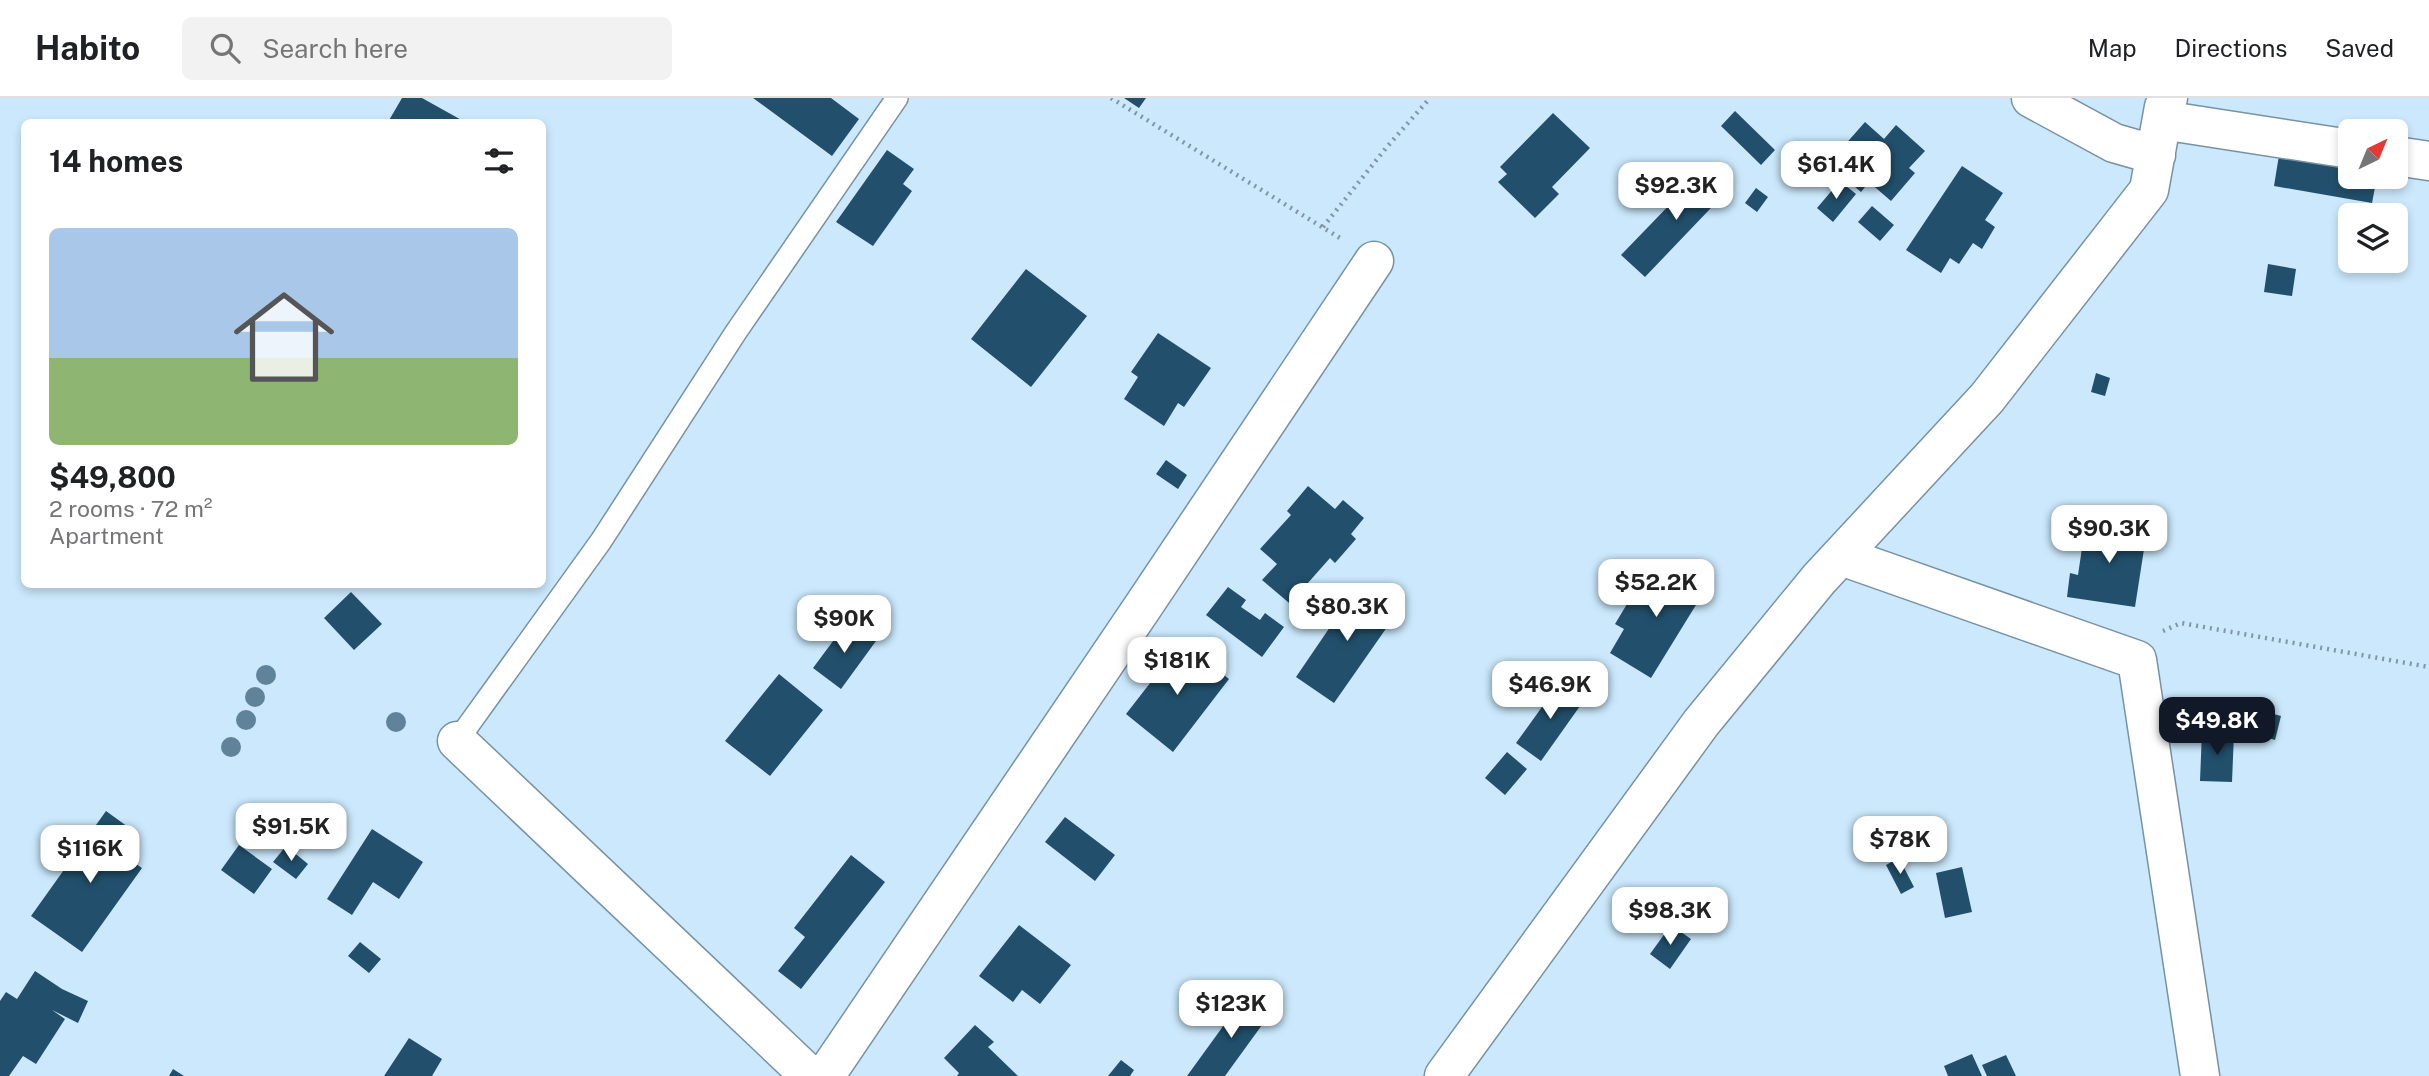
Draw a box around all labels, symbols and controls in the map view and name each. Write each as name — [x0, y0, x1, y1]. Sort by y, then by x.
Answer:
search box — [182, 17, 672, 80]
text: Habito — [35, 29, 140, 67]
icon: search — [206, 29, 244, 67]
text: Search here — [262, 33, 408, 64]
text: Map — [2088, 34, 2137, 62]
text: Directions — [2175, 34, 2287, 62]
text: Saved — [2325, 34, 2394, 62]
north arrow — [2338, 119, 2408, 189]
map controls — [2338, 119, 2408, 273]
pin: $61.4K — [1779, 141, 1893, 201]
icon: filters — [480, 142, 518, 180]
text: 14 homes — [49, 143, 183, 179]
text: $61.4K — [1797, 150, 1875, 177]
pin: $92.3K — [1619, 162, 1733, 222]
text: $92.3K — [1634, 171, 1718, 198]
button: layers — [2338, 203, 2408, 273]
icon: home — [221, 274, 347, 400]
text: $49,800 — [49, 459, 176, 495]
text: 2 rooms · 72 m² — [49, 495, 212, 522]
pin: $90.3K — [2052, 505, 2166, 565]
text: $90.3K — [2067, 514, 2151, 541]
text: Apartment — [49, 522, 164, 549]
pin: $52.2K — [1599, 560, 1713, 619]
text: $52.2K — [1614, 568, 1698, 595]
pin: $80.3K — [1290, 584, 1404, 643]
text: $80.3K — [1305, 592, 1389, 619]
pin: $90K — [803, 596, 885, 655]
text: $90K — [813, 604, 875, 631]
pin: $181K — [1128, 638, 1226, 697]
text: $181K — [1143, 646, 1211, 673]
pin: $46.9K — [1493, 662, 1607, 721]
text: $46.9K — [1508, 670, 1592, 697]
pin: $49.8K — [2160, 698, 2274, 757]
text: $49.8K — [2175, 706, 2259, 733]
pin: $91.5K — [234, 804, 348, 863]
text: $91.5K — [252, 812, 330, 839]
pin: $78K — [1859, 816, 1941, 876]
text: $78K — [1869, 825, 1931, 852]
pin: $116K — [41, 826, 139, 885]
text: $116K — [56, 834, 124, 861]
pin: $98.3K — [1613, 888, 1727, 947]
text: $98.3K — [1628, 896, 1712, 923]
pin: $123K — [1182, 981, 1280, 1040]
text: $123K — [1195, 989, 1267, 1016]

